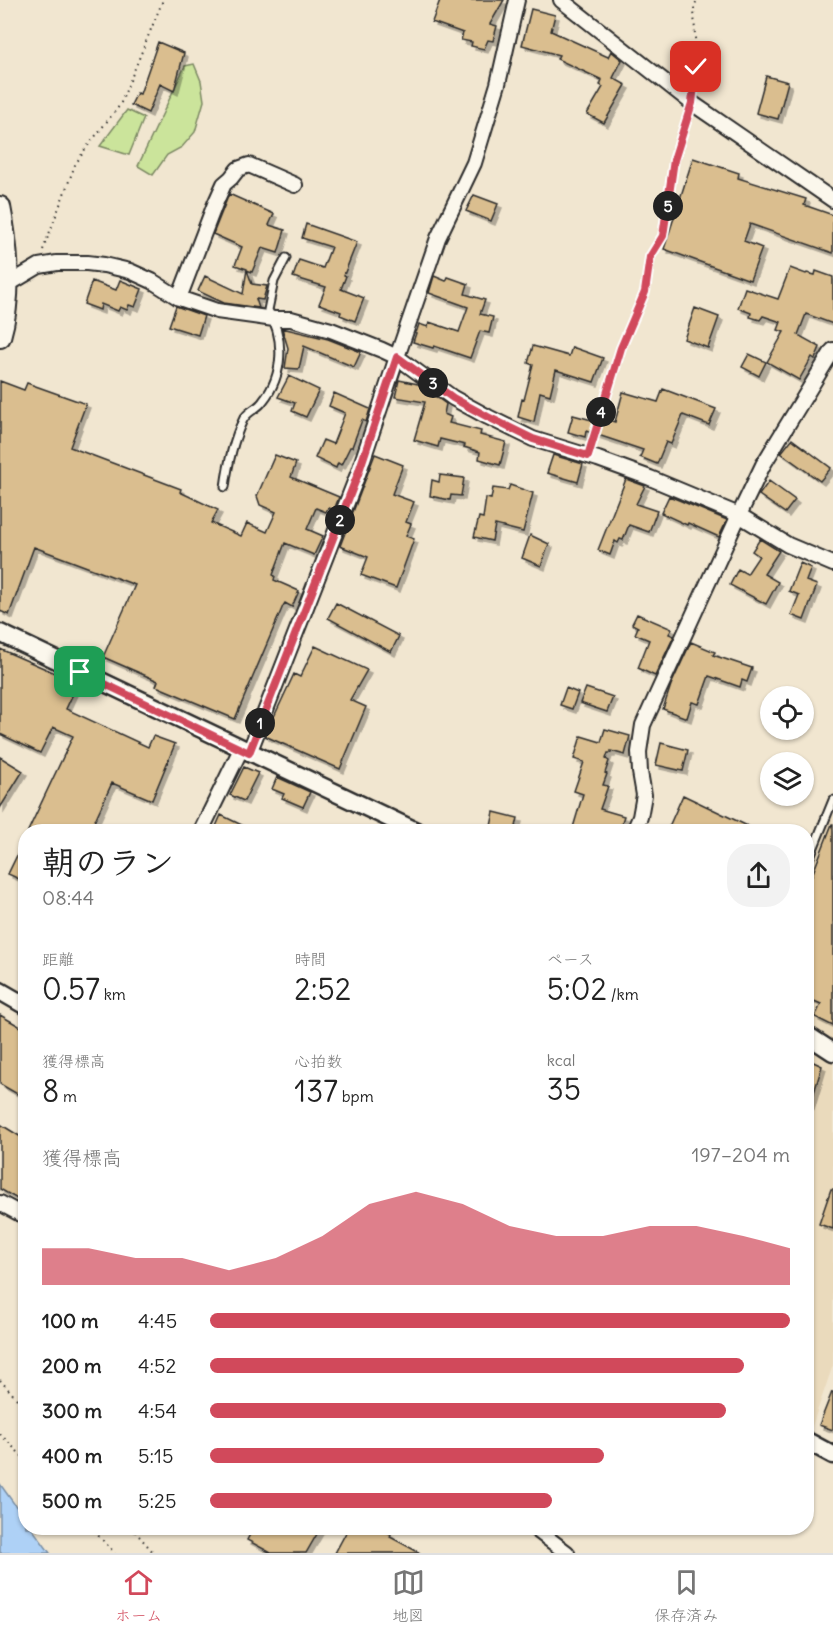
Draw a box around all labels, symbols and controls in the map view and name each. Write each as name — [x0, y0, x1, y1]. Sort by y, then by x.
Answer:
pin — [670, 41, 721, 92]
icon: check — [679, 50, 712, 83]
pin: 5 — [653, 191, 683, 221]
text: 5 — [663, 196, 673, 216]
pin: 3 — [418, 368, 448, 398]
text: 3 — [428, 373, 438, 393]
pin: 4 — [586, 397, 616, 427]
text: 4 — [596, 402, 606, 422]
pin: 2 — [325, 505, 355, 535]
text: 2 — [336, 510, 344, 530]
pin — [54, 646, 105, 697]
icon: arrive — [63, 655, 96, 688]
map controls — [760, 686, 814, 806]
button: locate — [760, 686, 814, 740]
pin: 1 — [245, 708, 275, 738]
text: 1 — [257, 713, 263, 733]
button: layers — [760, 752, 814, 806]
text: 朝のラン — [42, 841, 174, 883]
button: share — [727, 844, 790, 907]
text: 08:44 — [42, 885, 94, 910]
text: 距離 — [42, 949, 74, 969]
text: 時間 — [294, 949, 326, 969]
text: ペース — [547, 949, 594, 969]
text: 0.57 — [42, 970, 100, 1008]
text: 2:52 — [294, 970, 351, 1008]
text: 5:02 — [547, 970, 607, 1008]
text: km — [100, 984, 126, 1004]
text: /km — [607, 984, 639, 1004]
text: kcal — [547, 1050, 575, 1070]
text: 獲得標高 — [42, 1051, 106, 1071]
text: 心拍数 — [294, 1051, 342, 1071]
text: 35 — [547, 1070, 581, 1108]
text: 8 — [42, 1072, 59, 1110]
text: 137 — [294, 1072, 338, 1110]
text: m — [59, 1086, 77, 1106]
text: bpm — [338, 1086, 374, 1106]
text: 197–204 m — [691, 1142, 790, 1167]
text: 獲得標高 — [42, 1145, 122, 1170]
text: 100 m — [42, 1308, 99, 1333]
text: 4:45 — [138, 1308, 177, 1333]
text: 200 m — [42, 1353, 102, 1378]
text: 4:52 — [138, 1353, 177, 1378]
text: 300 m — [42, 1398, 102, 1423]
text: 4:54 — [138, 1398, 177, 1423]
text: 400 m — [42, 1443, 102, 1468]
text: 5:15 — [138, 1443, 173, 1468]
text: 500 m — [42, 1488, 102, 1513]
text: 5:25 — [138, 1488, 176, 1513]
tab: ホーム — [115, 1566, 162, 1626]
tab: 地図 — [392, 1566, 425, 1626]
tab: 保存済み — [654, 1566, 718, 1626]

